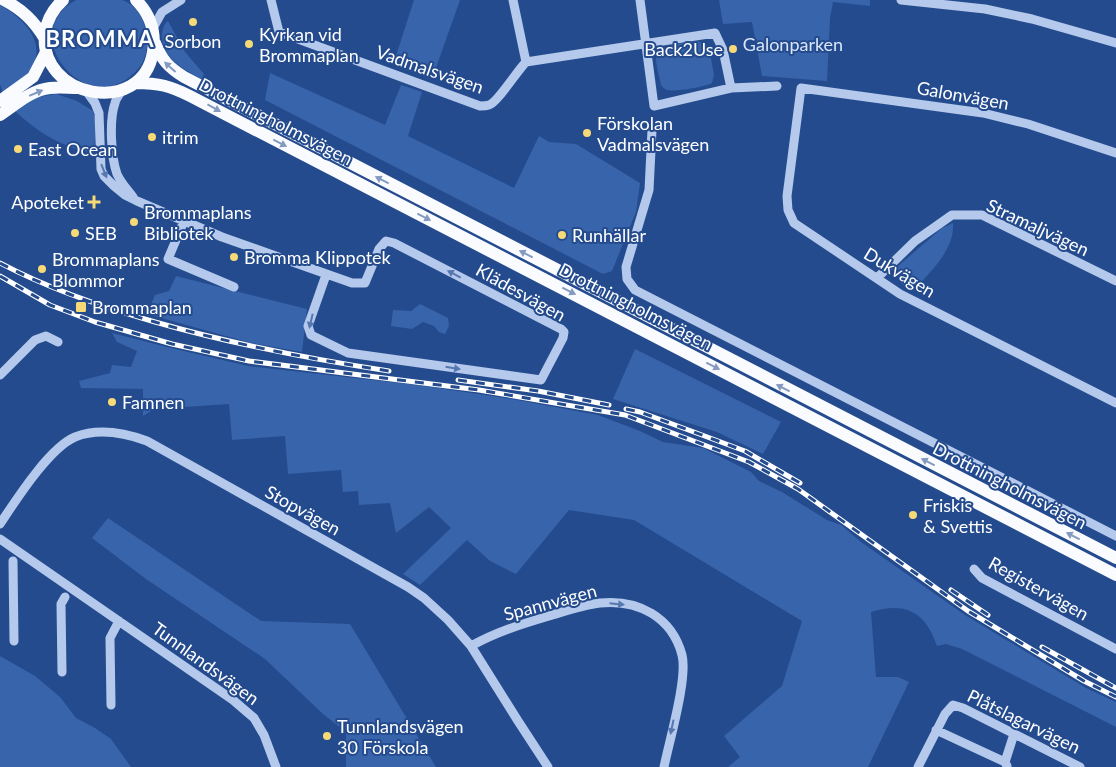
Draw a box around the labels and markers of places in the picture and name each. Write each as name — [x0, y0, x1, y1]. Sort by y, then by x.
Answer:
marker: Sorbon — [187, 16, 199, 28]
place label: Kyrkan vid Brommaplan — [259, 23, 359, 66]
place label: Sorbon — [165, 30, 221, 52]
marker: Kyrkan vid Brommaplan — [243, 38, 255, 50]
place label: Back2Use — [644, 38, 723, 60]
marker: Back2Use — [727, 43, 739, 55]
place label: Förskolan Vadmalsvägen — [597, 112, 709, 155]
place label: itrim — [162, 126, 198, 148]
marker: Förskolan Vadmalsvägen — [581, 127, 593, 139]
marker: itrim — [146, 131, 158, 143]
place label: East Ocean — [28, 138, 117, 160]
marker: East Ocean — [12, 143, 24, 155]
place label: Apoteket — [11, 191, 85, 213]
marker: Apoteket — [88, 196, 100, 208]
place label: Brommaplans Bibliotek — [144, 201, 252, 244]
marker: Brommaplans Bibliotek — [128, 216, 140, 228]
place label: SEB — [85, 222, 117, 244]
place label: Runhällar — [572, 224, 646, 246]
marker: SEB — [69, 227, 81, 239]
marker: Runhällar — [556, 229, 568, 241]
place label: Bromma Klippotek — [244, 246, 392, 268]
place label: Brommaplans Blommor — [52, 248, 160, 291]
marker: Bromma Klippotek — [228, 251, 240, 263]
marker: Brommaplans Blommor — [36, 263, 48, 275]
place label: Brommaplan — [92, 296, 192, 318]
marker: Brommaplan — [74, 300, 88, 314]
place label: Famnen — [122, 391, 184, 413]
marker: Famnen — [106, 396, 118, 408]
place label: Friskis & Svettis — [923, 494, 993, 537]
marker: Friskis & Svettis — [907, 509, 919, 521]
place label: Tunnlandsvägen 30 Förskola — [337, 715, 464, 758]
marker: Tunnlandsvägen 30 Förskola — [321, 730, 333, 742]

